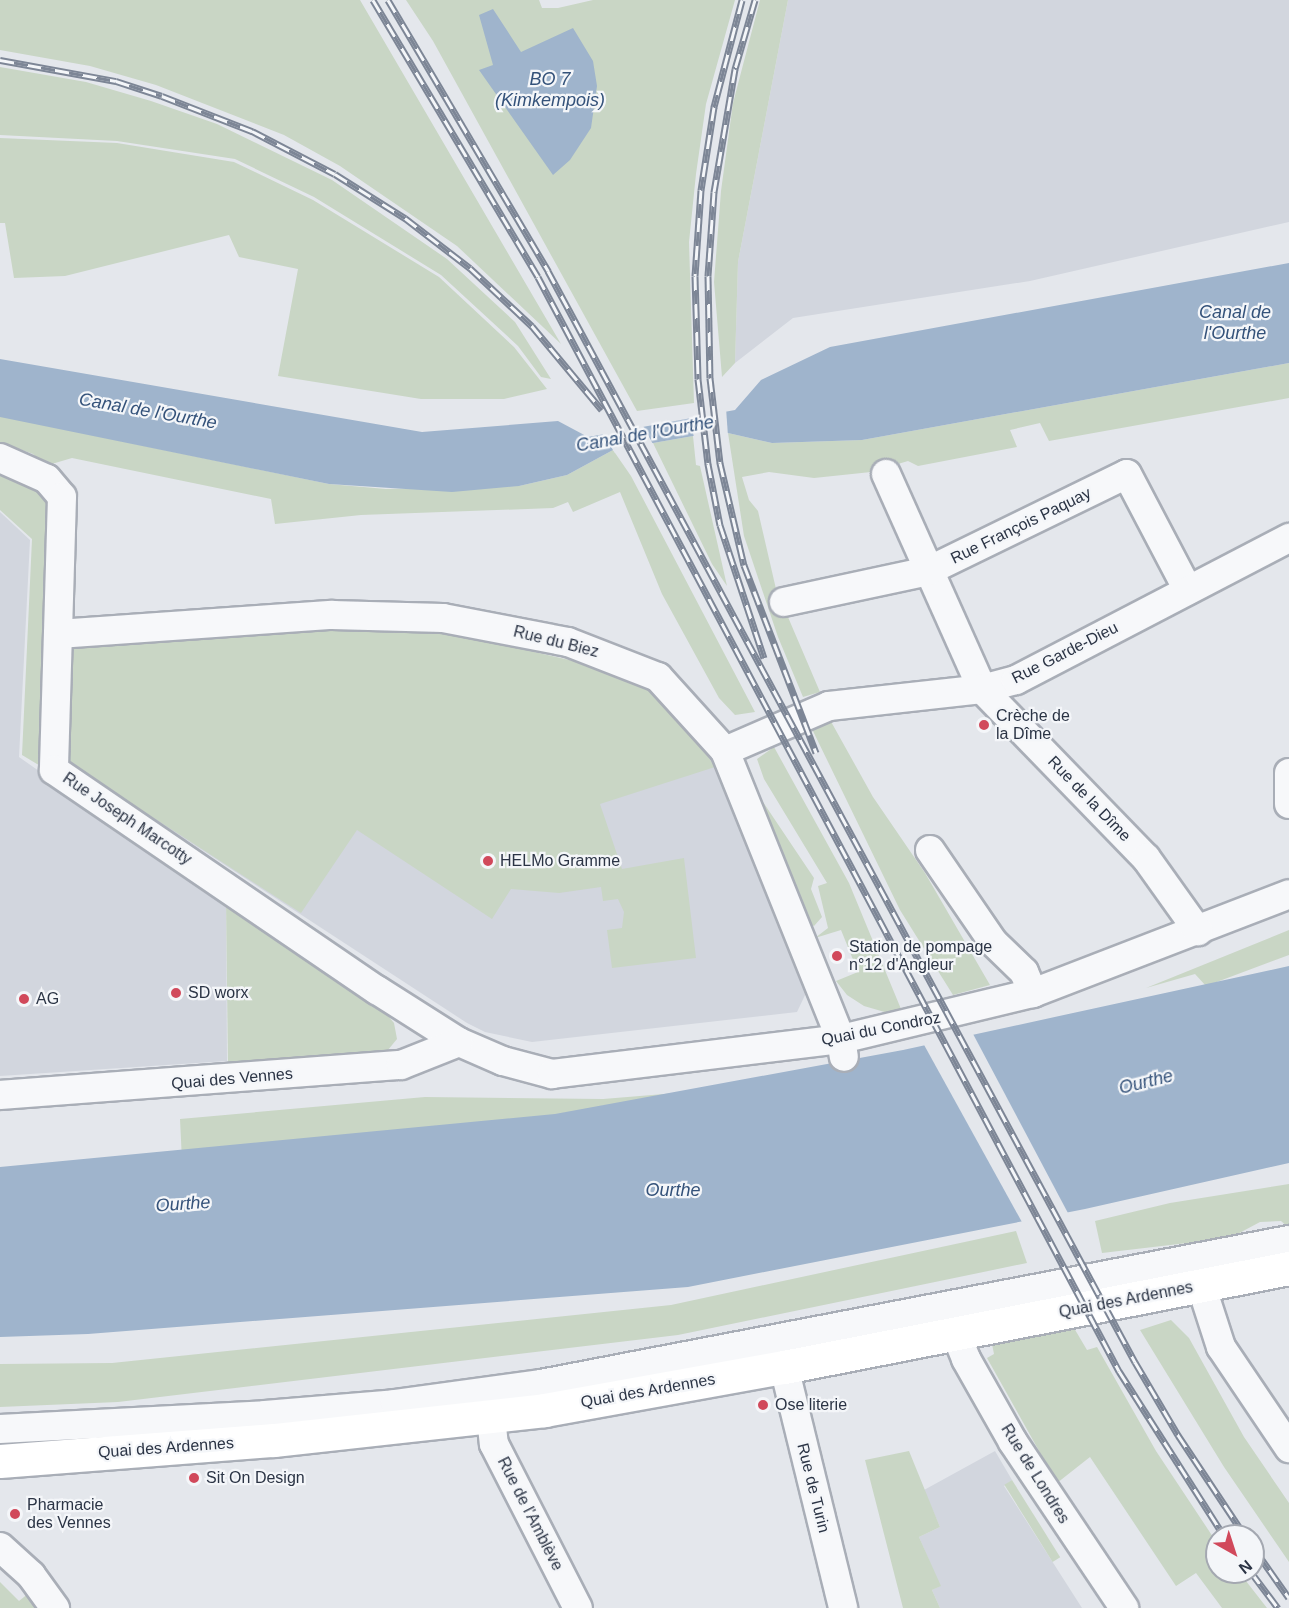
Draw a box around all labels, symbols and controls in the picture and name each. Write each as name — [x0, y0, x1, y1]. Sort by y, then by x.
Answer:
water label: BO 7 (Kimkempois) — [495, 69, 605, 112]
water label: Canal de l'Ourthe — [1199, 302, 1271, 344]
water label: Canal de l'Ourthe — [77, 388, 219, 434]
water label: Canal de l'Ourthe — [574, 411, 716, 457]
street label: Rue François Paquay — [948, 484, 1094, 568]
street label: Rue Garde-Dieu — [1009, 618, 1121, 688]
street label: Rue du Biez — [511, 622, 601, 662]
place label: Crèche de la Dîme — [996, 706, 1070, 744]
marker: Crèche de la Dîme — [977, 718, 991, 732]
street label: Rue de la Dîme — [1043, 752, 1135, 846]
street label: Rue Joseph Marcotty — [59, 769, 195, 869]
place label: HELMo Gramme — [500, 851, 620, 871]
marker: HELMo Gramme — [481, 854, 495, 868]
place label: Station de pompage n°12 d'Angleur — [849, 937, 992, 975]
marker: Station de pompage n°12 d'Angleur — [830, 949, 844, 963]
place label: SD worx — [188, 983, 248, 1003]
marker: SD worx — [169, 986, 183, 1000]
place label: AG — [36, 989, 59, 1009]
marker: AG — [17, 992, 31, 1006]
street label: Quai du Condroz — [820, 1008, 942, 1050]
street label: Quai des Vennes — [170, 1064, 294, 1094]
water label: Ourthe — [1117, 1065, 1175, 1099]
water label: Ourthe — [645, 1179, 701, 1201]
water label: Ourthe — [155, 1191, 211, 1217]
street label: Quai des Ardennes — [1057, 1278, 1195, 1322]
street label: Quai des Ardennes — [579, 1370, 717, 1412]
place label: Ose literie — [775, 1395, 847, 1415]
marker: Ose literie — [756, 1398, 770, 1412]
street label: Rue de Londres — [997, 1421, 1073, 1527]
street label: Quai des Ardennes — [97, 1434, 235, 1462]
street label: Rue de Turin — [793, 1441, 833, 1535]
street label: Rue de l'Amblève — [493, 1454, 567, 1574]
place label: Sit On Design — [206, 1468, 305, 1488]
marker: Sit On Design — [187, 1471, 201, 1485]
place label: Pharmacie des Vennes — [27, 1495, 111, 1533]
marker: Pharmacie des Vennes — [8, 1507, 22, 1521]
north arrow — [1205, 1524, 1265, 1584]
text: N — [1236, 1557, 1255, 1577]

